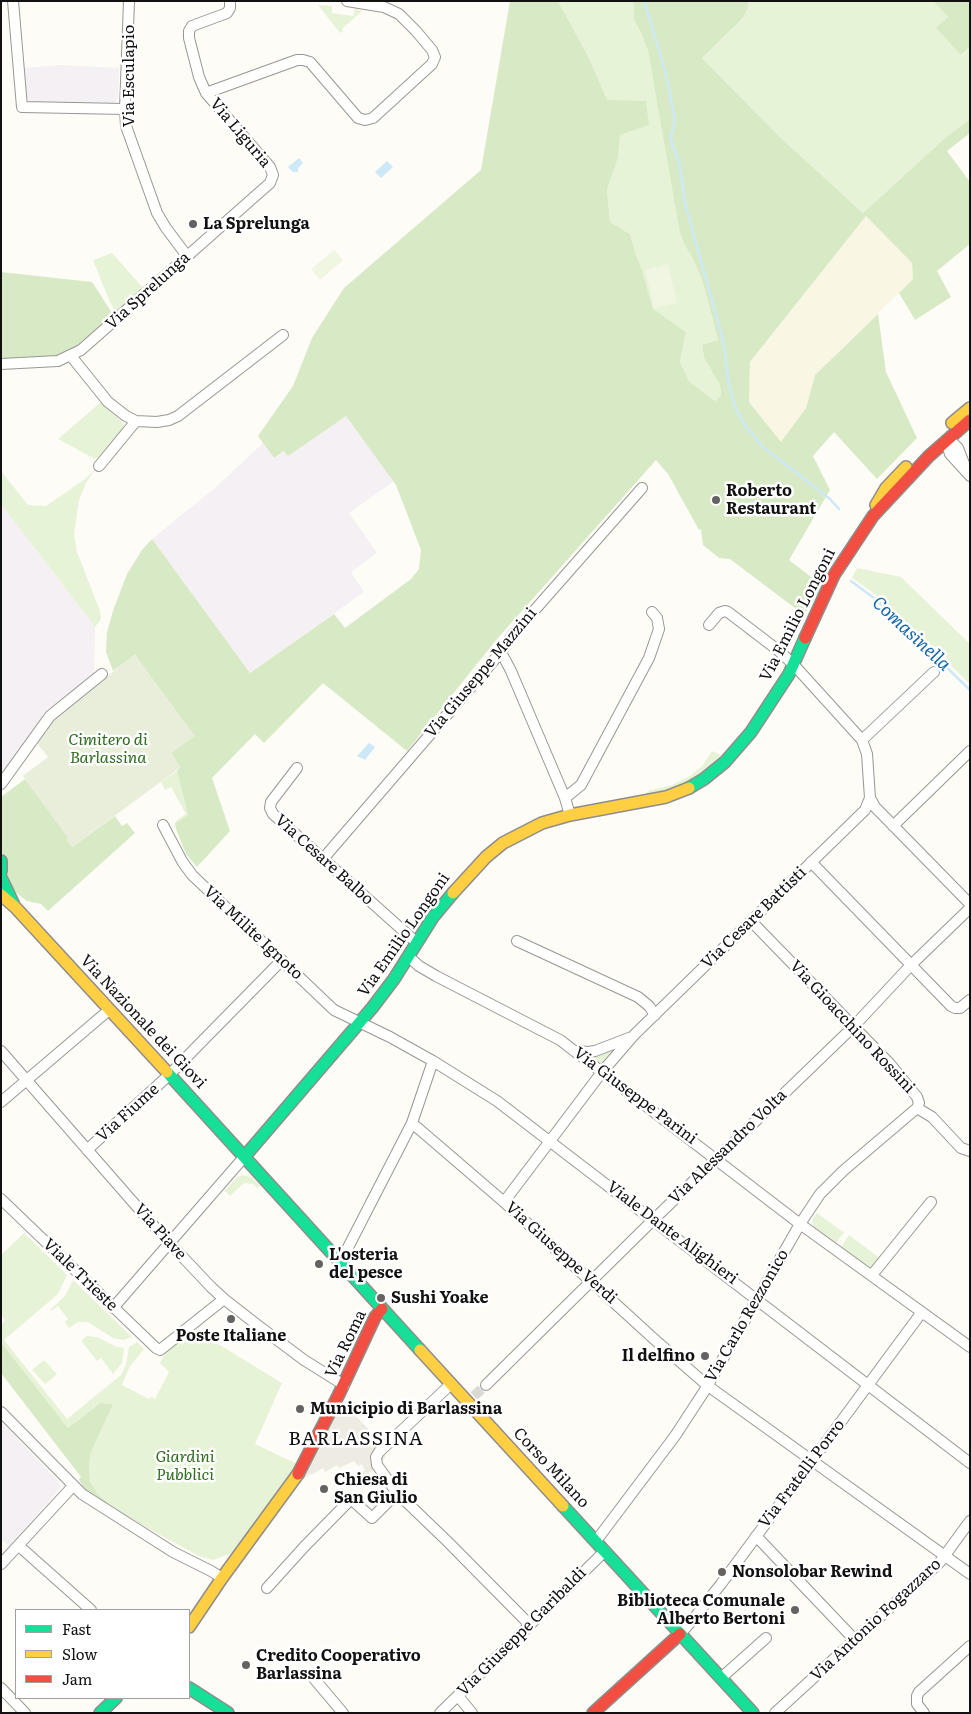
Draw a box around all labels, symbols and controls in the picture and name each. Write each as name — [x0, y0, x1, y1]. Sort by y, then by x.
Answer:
street label: Via Esculapio — [119, 25, 139, 127]
street label: Via Liguria — [205, 94, 275, 172]
place label: La Sprelunga — [203, 214, 310, 234]
marker: La Sprelunga — [187, 218, 199, 230]
street label: Via Sprelunga — [102, 248, 194, 334]
place label: Roberto Restaurant — [726, 481, 816, 519]
marker: Roberto Restaurant — [710, 494, 722, 506]
street label: Via Emilio Longoni — [756, 545, 840, 685]
water label: Comasinella — [867, 592, 955, 676]
street label: Via Giuseppe Mazzini — [421, 604, 541, 742]
park label: Cimitero di Barlassina — [68, 730, 148, 768]
street label: Via Cesare Balbo — [271, 811, 377, 909]
street label: Via Cesare Battisti — [698, 863, 810, 973]
street label: Via Emilio Longoni — [354, 869, 454, 1001]
street label: Via Milite Ignoto — [199, 882, 307, 984]
street label: Via Nazionale dei Giovi — [76, 951, 210, 1093]
street label: Via Gioacchino Rossini — [785, 957, 919, 1097]
street label: Via Giuseppe Parini — [569, 1043, 701, 1149]
street label: Via Fiume — [93, 1080, 163, 1146]
street label: Via Alessandro Volta — [665, 1086, 791, 1208]
street label: Viale Dante Alighieri — [603, 1177, 741, 1289]
street label: Via Giuseppe Verdi — [501, 1198, 621, 1308]
street label: Via Piave — [130, 1200, 190, 1264]
street label: Viale Trieste — [39, 1235, 121, 1315]
place label: L'osteria del pesce — [329, 1245, 403, 1283]
street label: Via Carlo Rezzonico — [701, 1246, 793, 1386]
marker: L'osteria del pesce — [313, 1258, 325, 1270]
place label: Sushi Yoake — [391, 1288, 489, 1308]
marker: Sushi Yoake — [375, 1292, 387, 1304]
street label: Via Roma — [321, 1307, 371, 1381]
marker: Poste Italiane — [225, 1313, 237, 1325]
place label: Poste Italiane — [176, 1326, 286, 1346]
place label: Il delfino — [622, 1346, 695, 1366]
marker: Il delfino — [699, 1350, 711, 1362]
place label: Municipio di Barlassina — [310, 1399, 502, 1419]
marker: Municipio di Barlassina — [294, 1403, 306, 1415]
street label: Via Fratelli Porro — [755, 1416, 849, 1532]
street label: Corso Milano — [509, 1424, 593, 1512]
district label: BARLASSINA — [287, 1428, 425, 1450]
park label: Giardini Pubblici — [155, 1447, 215, 1485]
place label: Chiesa di San Giulio — [334, 1470, 417, 1508]
marker: Chiesa di San Giulio — [318, 1483, 330, 1495]
street label: Via Antonio Fogazzaro — [807, 1555, 945, 1685]
place label: Nonsolobar Rewind — [732, 1562, 892, 1582]
street label: Via Giuseppe Garibaldi — [454, 1564, 590, 1700]
marker: Nonsolobar Rewind — [716, 1566, 728, 1578]
place label: Biblioteca Comunale Alberto Bertoni — [617, 1591, 785, 1629]
marker: Biblioteca Comunale Alberto Bertoni — [789, 1604, 801, 1616]
legend — [15, 1609, 190, 1699]
text: Fast — [62, 1617, 91, 1640]
text: Slow — [62, 1642, 97, 1665]
place label: Credito Cooperativo Barlassina — [256, 1646, 421, 1684]
marker: Credito Cooperativo Barlassina — [240, 1659, 252, 1671]
text: Jam — [62, 1667, 92, 1690]

